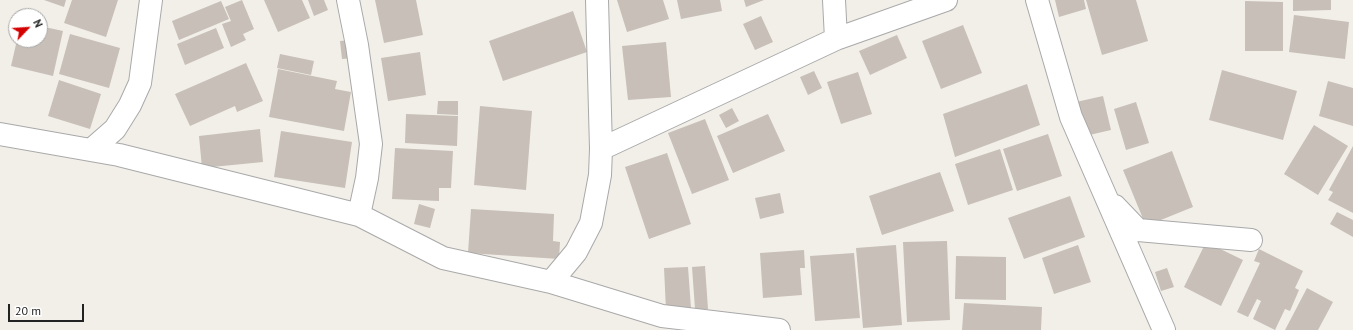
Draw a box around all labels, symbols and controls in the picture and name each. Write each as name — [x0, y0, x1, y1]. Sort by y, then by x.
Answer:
north arrow — [8, 8, 48, 48]
text: N — [30, 17, 46, 30]
scale bar — [10, 296, 86, 322]
text: 20 m — [15, 303, 41, 318]

